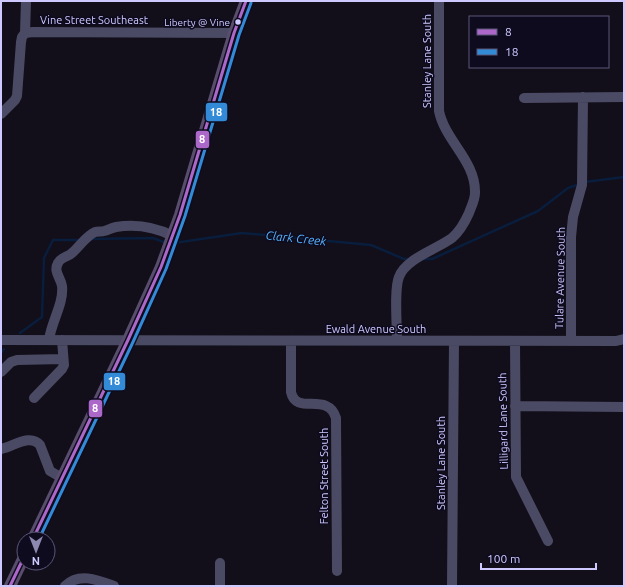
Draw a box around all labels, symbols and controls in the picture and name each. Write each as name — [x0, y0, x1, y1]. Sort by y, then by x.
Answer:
street label: Vine Street Southeast — [40, 14, 149, 26]
street label: Stanley Lane South — [421, 14, 433, 108]
legend — [469, 16, 609, 68]
place label: Liberty @ Vine — [164, 17, 230, 28]
marker: Liberty @ Vine — [233, 17, 243, 27]
text: 8 — [505, 25, 512, 38]
text: 18 — [505, 45, 519, 58]
line badge: 18 — [205, 102, 228, 122]
text: 18 — [210, 106, 222, 118]
line badge: 8 — [195, 130, 210, 149]
text: 8 — [199, 133, 205, 145]
street label: Tulare Avenue South — [553, 227, 567, 329]
water label: Clark Creek — [265, 228, 328, 248]
street label: Ewald Avenue South — [326, 323, 426, 335]
line badge: 18 — [103, 372, 126, 391]
street label: Lilligard Lane South — [496, 372, 510, 470]
text: 18 — [108, 375, 120, 387]
line badge: 8 — [88, 399, 103, 418]
text: 8 — [92, 402, 98, 414]
street label: Stanley Lane South — [435, 416, 447, 510]
street label: Felton Street South — [318, 428, 330, 524]
north arrow — [16, 531, 56, 571]
scale bar — [481, 545, 596, 571]
text: 100 m — [487, 552, 520, 565]
text: N — [32, 555, 40, 567]

